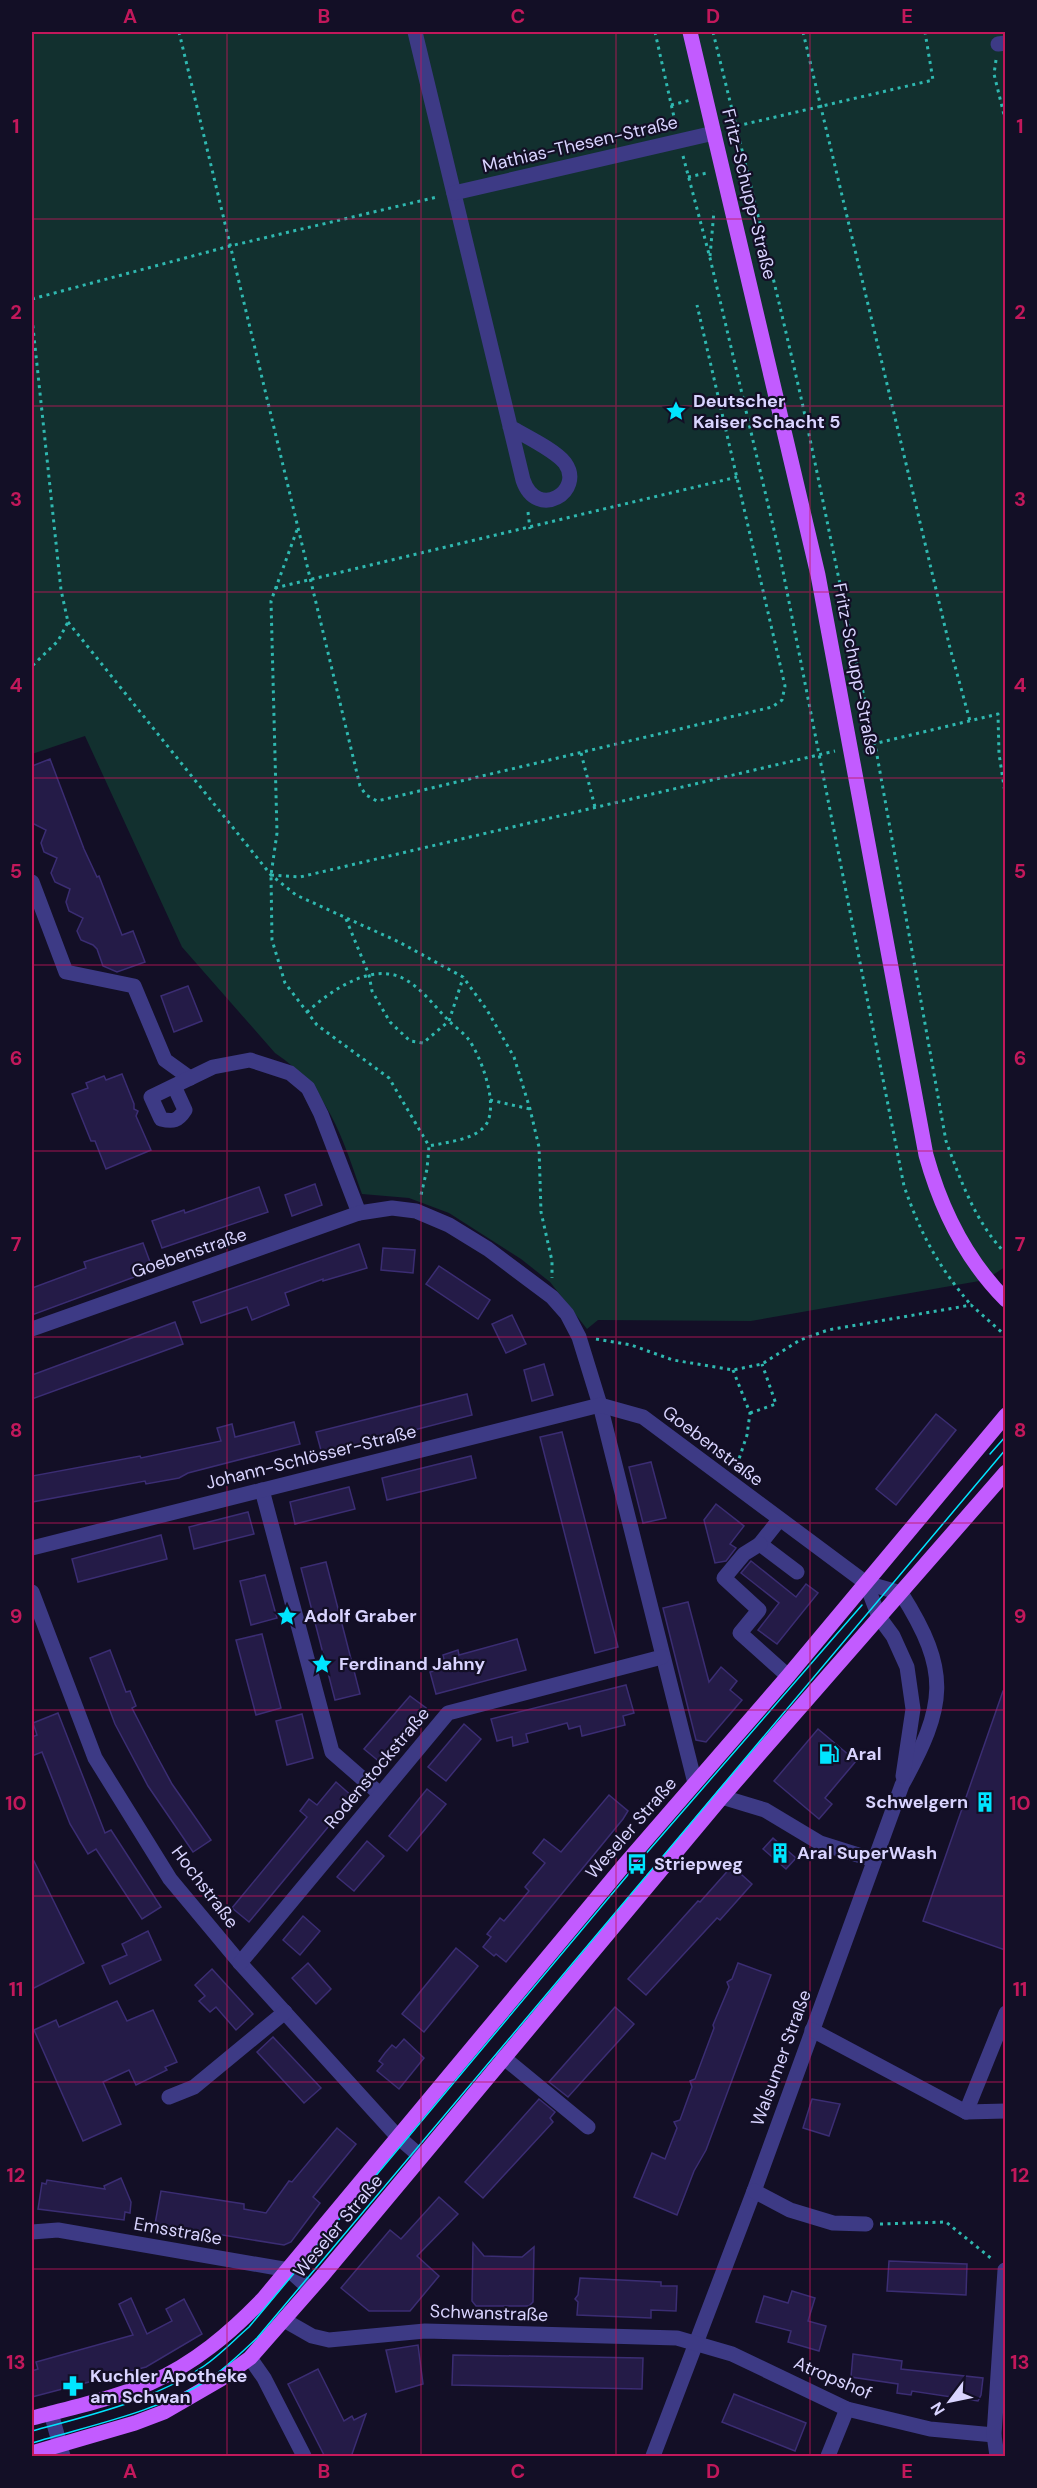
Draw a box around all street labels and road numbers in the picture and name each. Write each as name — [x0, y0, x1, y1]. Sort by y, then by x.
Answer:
street label: Fritz-Schupp-Straße — [716, 106, 782, 282]
street label: Mathias-Thesen-Straße — [480, 110, 680, 178]
street label: Fritz-Schupp-Straße — [828, 581, 884, 757]
street label: Goebenstraße — [128, 1222, 250, 1284]
street label: Goebenstraße — [658, 1400, 768, 1492]
street label: Johann-Schlösser-Straße — [203, 1419, 419, 1495]
street label: Rodenstockstraße — [319, 1702, 435, 1834]
street label: Weseler Straße — [580, 1772, 682, 1884]
street label: Hochstraße — [166, 1841, 244, 1933]
street label: Walsumer Straße — [745, 1987, 817, 2129]
street label: Weseler Straße — [288, 2169, 388, 2283]
street label: Emsstraße — [132, 2211, 224, 2251]
street label: Schwanstraße — [429, 2299, 549, 2327]
street label: Atropshof — [790, 2351, 876, 2405]

